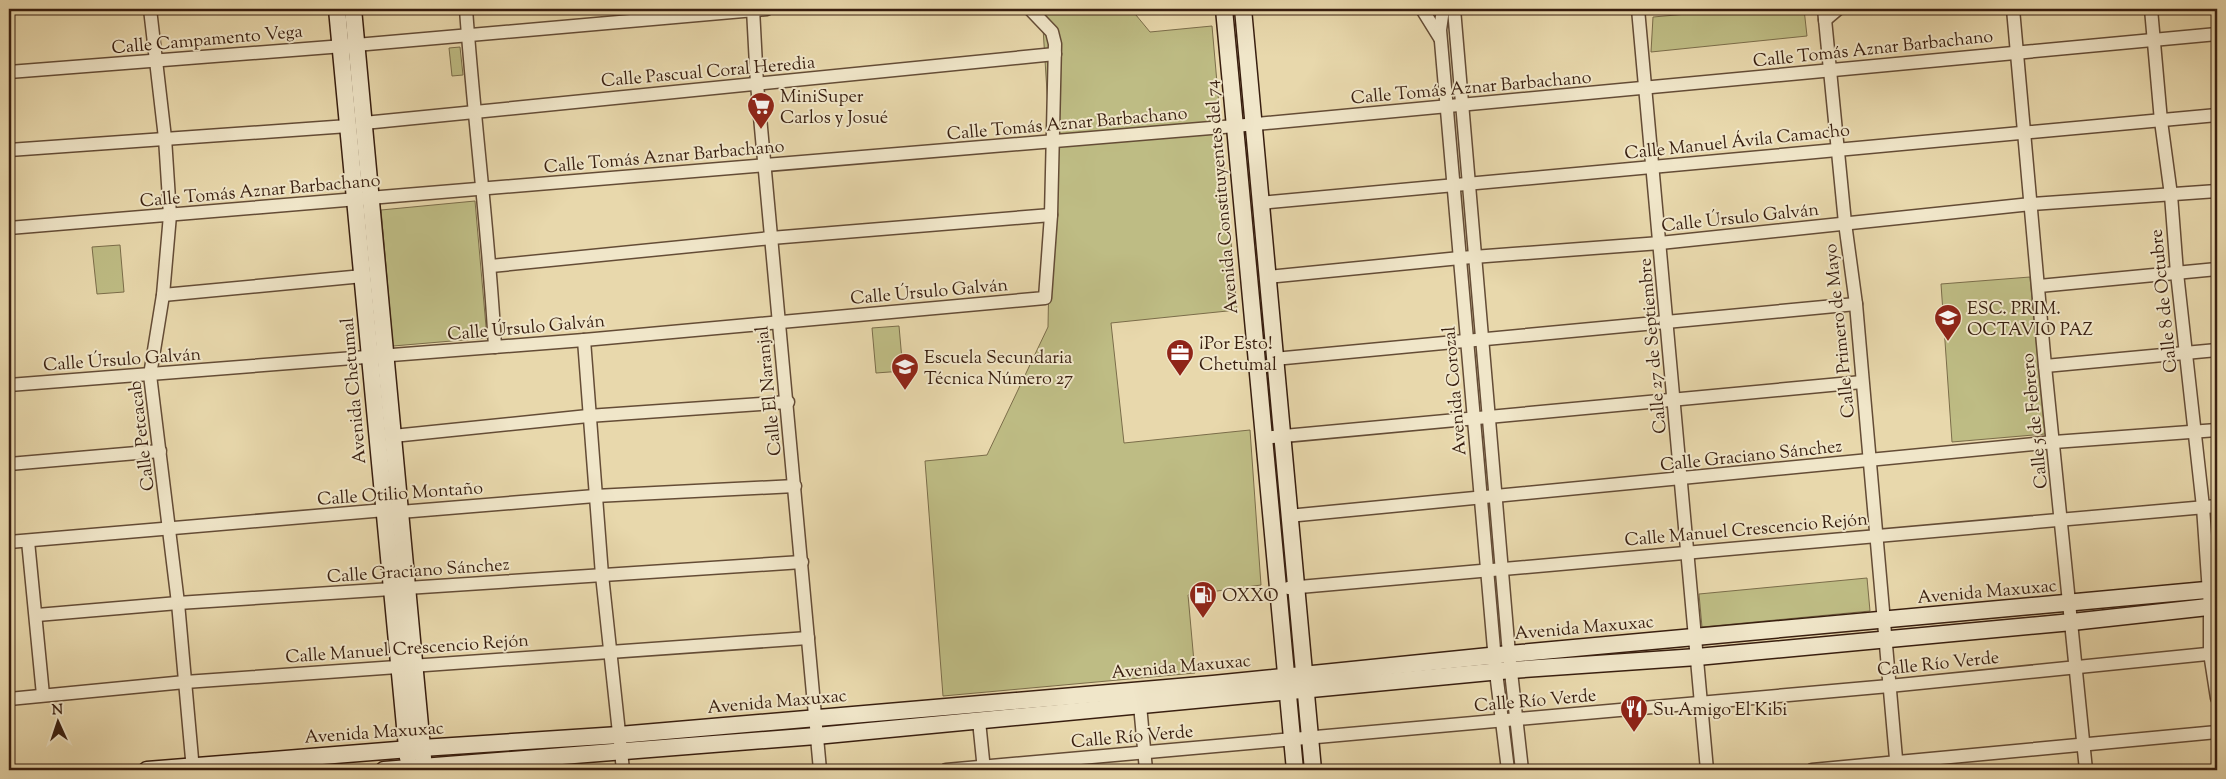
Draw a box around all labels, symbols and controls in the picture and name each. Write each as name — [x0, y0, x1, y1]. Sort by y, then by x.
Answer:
street label: Calle Campamento Vega — [110, 20, 304, 62]
street label: Calle Tomás Aznar Barbachano — [1752, 24, 1995, 76]
street label: Calle Pascual Coral Heredia — [600, 51, 816, 95]
street label: Calle Tomás Aznar Barbachano — [1350, 66, 1593, 112]
street label: Avenida Constituyentes del 74 — [1200, 79, 1246, 315]
place label: MiniSuper Carlos y Josué — [780, 85, 888, 132]
supermarket icon: MiniSuper Carlos y Josué — [746, 91, 776, 130]
street label: Calle Tomás Aznar Barbachano — [946, 102, 1189, 148]
street label: Calle Manuel Ávila Camacho — [1623, 118, 1851, 168]
street label: Calle Tomás Aznar Barbachano — [543, 135, 786, 181]
street label: Calle Tomás Aznar Barbachano — [139, 169, 382, 215]
street label: Calle Úrsulo Galván — [1660, 197, 1821, 240]
street label: Calle 8 de Octubre — [2145, 228, 2185, 374]
street label: Calle Primero de Mayo — [1819, 242, 1863, 419]
street label: Calle 27 de Septiembre — [1633, 257, 1675, 435]
street label: Calle Úrsulo Galván — [849, 272, 1009, 313]
place label: ESC. PRIM. OCTAVIO PAZ — [1967, 297, 2093, 344]
school or university icon: ESC. PRIM. OCTAVIO PAZ — [1933, 303, 1963, 342]
street label: Calle Úrsulo Galván — [446, 308, 606, 349]
street label: Avenida Chetumal — [336, 317, 374, 465]
street label: Calle El Naranjal — [750, 325, 790, 457]
street label: Avenida Corozal — [1437, 325, 1475, 456]
place label: ¡Por Esto! Chetumal — [1199, 332, 1277, 379]
office icon: ¡Por Esto! Chetumal — [1165, 338, 1195, 377]
street label: Calle Úrsulo Galván — [42, 341, 202, 379]
place label: Escuela Secundaria Técnica Número 27 — [924, 346, 1073, 393]
street label: Calle 5 de Febrero — [2016, 351, 2056, 490]
school or university icon: Escuela Secundaria Técnica Número 27 — [890, 352, 920, 391]
street label: Calle Petcacab — [123, 379, 163, 492]
street label: Calle Graciano Sánchez — [1659, 434, 1844, 479]
street label: Calle Otilio Montaño — [316, 476, 484, 514]
street label: Calle Manuel Crescencio Rejón — [1624, 507, 1869, 555]
street label: Calle Graciano Sánchez — [326, 553, 510, 591]
street label: Avenida Maxuxac — [1916, 574, 2058, 612]
fuel station icon: OXXO — [1188, 580, 1218, 619]
place label: OXXO — [1222, 584, 1279, 610]
street label: Avenida Maxuxac — [1513, 610, 1655, 648]
street label: Calle Manuel Crescencio Rejón — [285, 628, 530, 671]
street label: Calle Río Verde — [1876, 646, 2001, 684]
street label: Avenida Maxuxac — [1110, 649, 1252, 687]
street label: Avenida Maxuxac — [706, 684, 848, 722]
street label: Calle Río Verde — [1473, 684, 1597, 720]
restaurant icon: Su Amigo El Kibi — [1619, 694, 1649, 733]
north arrow — [32, 696, 82, 746]
place label: Su Amigo El Kibi — [1653, 698, 1787, 724]
text: N — [51, 701, 64, 721]
street label: Avenida Maxuxac — [303, 716, 445, 752]
street label: Calle Río Verde — [1070, 720, 1194, 756]

